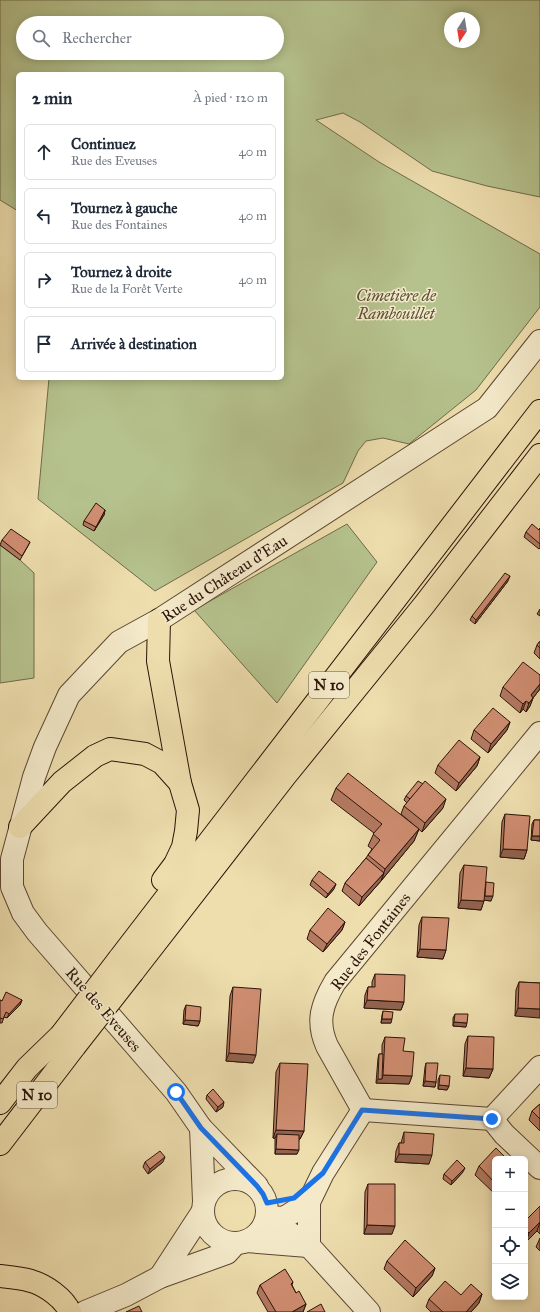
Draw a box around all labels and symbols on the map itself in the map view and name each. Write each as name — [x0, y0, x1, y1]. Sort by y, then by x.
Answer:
north arrow — [444, 12, 480, 48]
park label: Cimetière de Rambouillet — [356, 286, 437, 323]
street label: Rue du Château d'Eau — [158, 530, 291, 626]
road number: N 10 — [309, 672, 349, 698]
street label: Rue des Fontaines — [326, 889, 414, 994]
street label: Rue des Eveuses — [62, 963, 146, 1056]
road number: N 10 — [17, 1082, 57, 1108]
route start — [167, 1083, 185, 1101]
route end — [483, 1110, 501, 1128]

